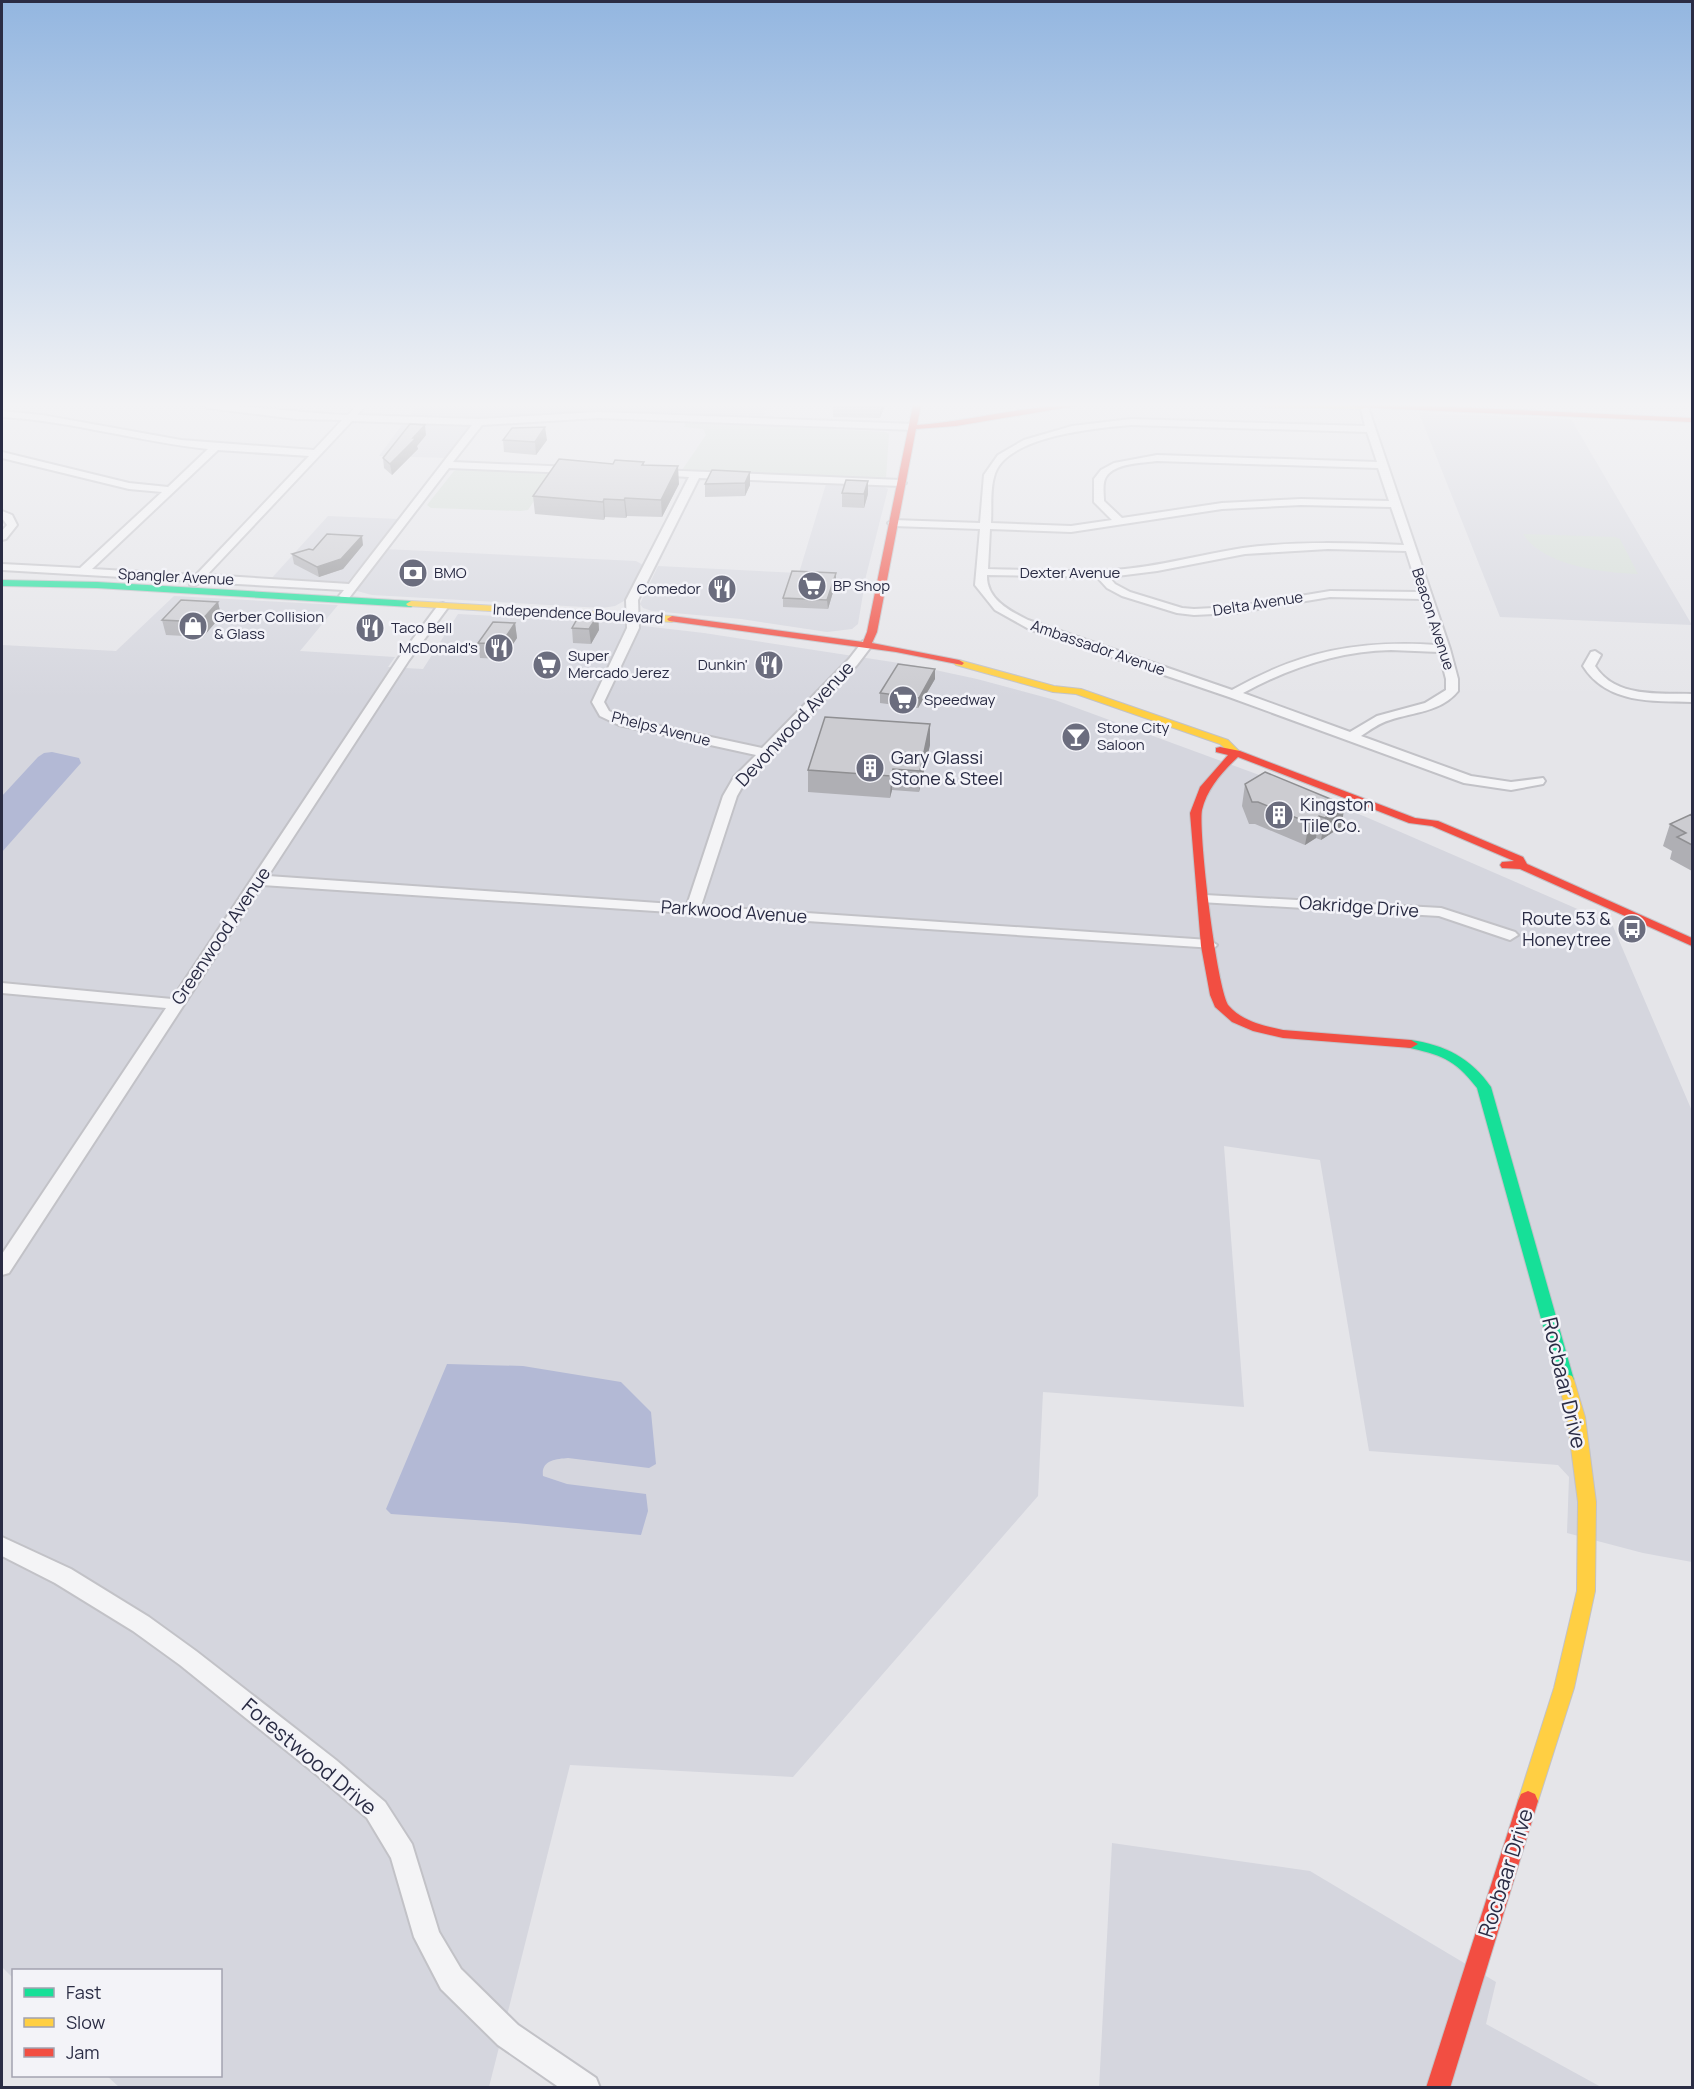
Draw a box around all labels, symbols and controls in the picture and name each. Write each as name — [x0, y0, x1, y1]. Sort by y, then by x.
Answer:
bank icon: BMO — [397, 557, 429, 589]
place label: BMO — [434, 562, 467, 583]
street label: Dexter Avenue — [1020, 562, 1121, 583]
street label: Spangler Avenue — [117, 563, 235, 590]
street label: Beacon Avenue — [1407, 565, 1460, 673]
supermarket icon: BP Shop — [796, 570, 828, 602]
restaurant icon: Comedor — [706, 573, 738, 605]
place label: BP Shop — [833, 575, 890, 596]
place label: Comedor — [637, 578, 702, 599]
street label: Delta Avenue — [1211, 586, 1305, 621]
street label: Independence Boulevard — [492, 599, 664, 628]
place label: Gerber Collision & Glass — [214, 606, 324, 644]
shop icon: Gerber Collision & Glass — [177, 610, 209, 642]
restaurant icon: Taco Bell — [354, 612, 386, 644]
street label: Ambassador Avenue — [1028, 615, 1168, 680]
place label: Taco Bell — [391, 617, 452, 638]
restaurant icon: McDonald's — [483, 632, 515, 664]
place label: McDonald's — [399, 637, 478, 658]
place label: Super Mercado Jerez — [568, 645, 670, 683]
supermarket icon: Super Mercado Jerez — [531, 649, 563, 681]
restaurant icon: Dunkin' — [753, 649, 785, 681]
place label: Dunkin' — [698, 654, 748, 675]
street label: Devonwood Avenue — [730, 656, 859, 791]
supermarket icon: Speedway — [887, 684, 919, 716]
place label: Speedway — [924, 689, 995, 710]
street label: Phelps Avenue — [609, 706, 713, 751]
place label: Stone City Saloon — [1097, 717, 1169, 755]
bar icon: Stone City Saloon — [1060, 721, 1092, 753]
place label: Gary Glassi Stone & Steel — [891, 745, 1003, 790]
building icon: Gary Glassi Stone & Steel — [854, 752, 886, 784]
place label: Kingston Tile Co. — [1300, 792, 1374, 837]
building icon: Kingston Tile Co. — [1263, 799, 1295, 831]
street label: Greenwood Avenue — [165, 862, 275, 1009]
street label: Oakridge Drive — [1298, 890, 1420, 922]
street label: Parkwood Avenue — [660, 894, 808, 928]
place label: Route 53 & Honeytree — [1522, 906, 1611, 951]
bus stop icon: Route 53 & Honeytree — [1616, 913, 1648, 945]
street label: Rocbaar Drive — [1536, 1314, 1594, 1451]
street label: Forestwood Drive — [236, 1692, 383, 1821]
street label: Rocbaar Drive — [1471, 1805, 1539, 1941]
legend — [12, 1969, 222, 2077]
text: Fast — [66, 1980, 101, 2004]
text: Slow — [66, 2010, 106, 2034]
text: Jam — [66, 2040, 100, 2064]

